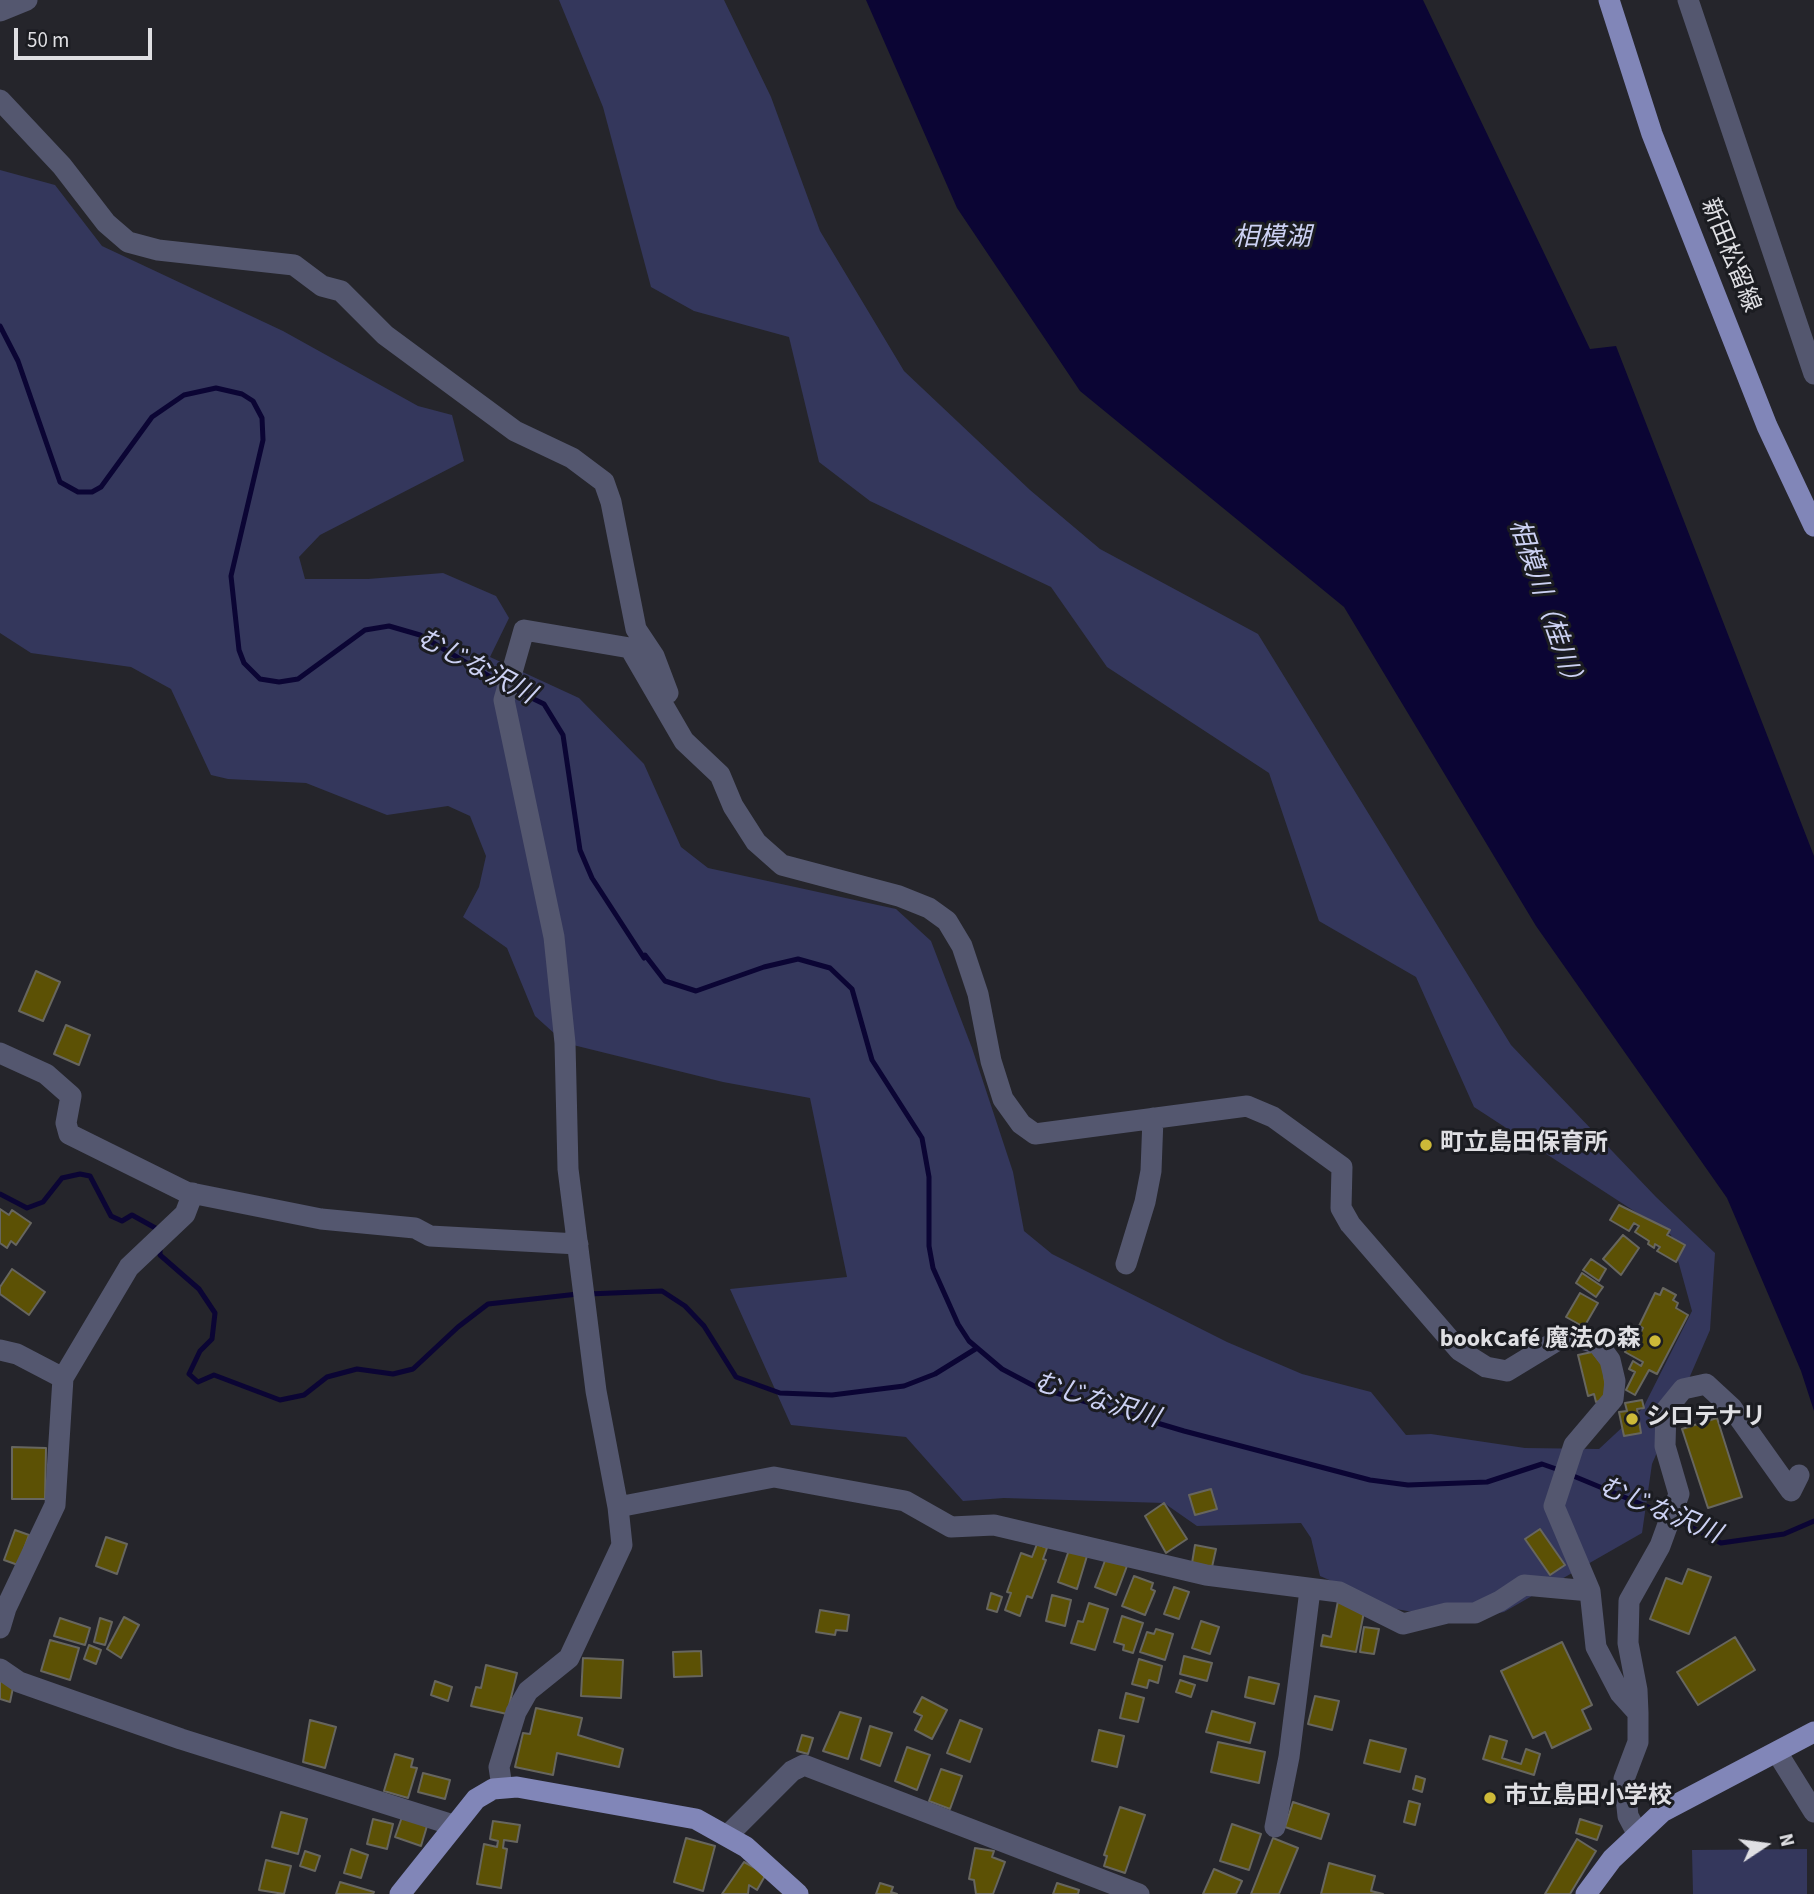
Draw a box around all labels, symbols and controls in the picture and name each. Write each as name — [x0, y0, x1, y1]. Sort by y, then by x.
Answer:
scale bar — [18, 14, 156, 58]
text: 50 m — [27, 25, 69, 55]
street label: 新田松留線 — [1693, 195, 1765, 317]
water label: 相模湖 — [1233, 223, 1311, 255]
water label: 相模川（桂川） — [1501, 516, 1589, 698]
water label: むじな沢川 — [410, 624, 540, 712]
place label: 町立島田保育所 — [1440, 1131, 1608, 1159]
marker: 町立島田保育所 — [1418, 1137, 1434, 1153]
place label: bookCafé 魔法の森 — [1440, 1327, 1641, 1355]
marker: bookCafé 魔法の森 — [1647, 1333, 1663, 1349]
water label: むじな沢川 — [1029, 1368, 1163, 1436]
place label: シロテナリ — [1646, 1405, 1766, 1433]
marker: シロテナリ — [1624, 1411, 1640, 1427]
water label: むじな沢川 — [1593, 1472, 1725, 1552]
place label: 市立島田小学校 — [1504, 1784, 1672, 1812]
marker: 市立島田小学校 — [1482, 1790, 1498, 1806]
north arrow — [1730, 1810, 1800, 1880]
text: N — [1771, 1831, 1801, 1849]

